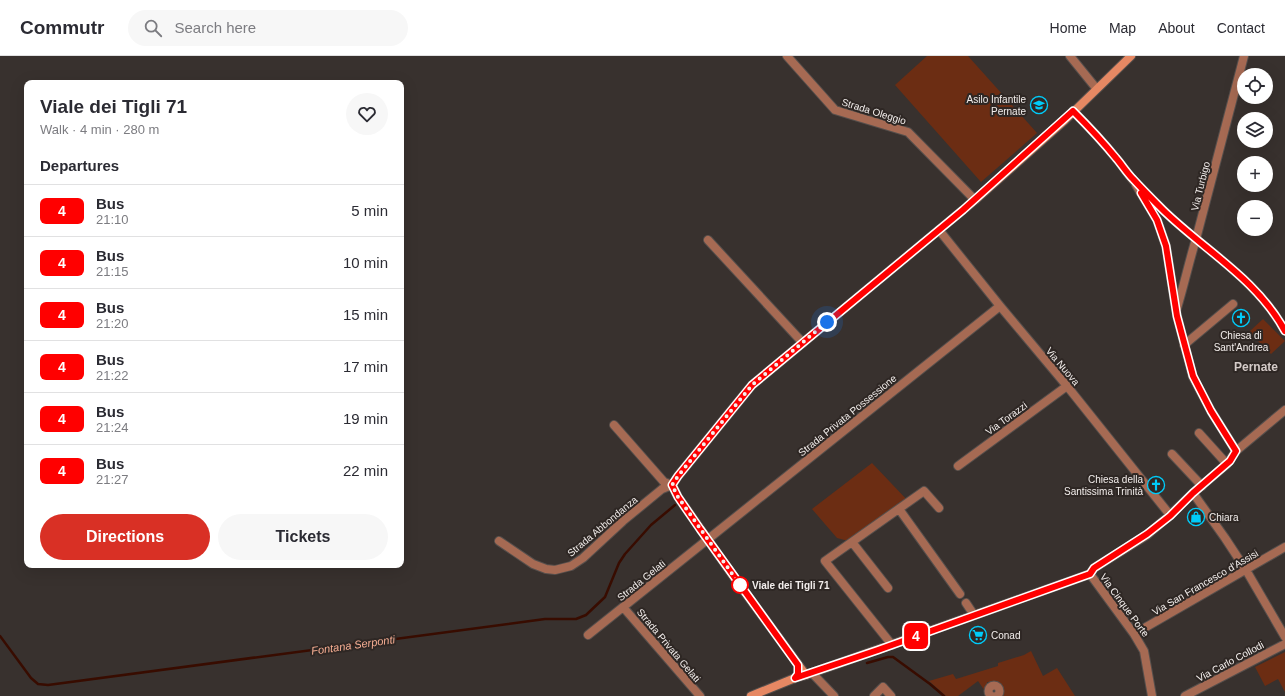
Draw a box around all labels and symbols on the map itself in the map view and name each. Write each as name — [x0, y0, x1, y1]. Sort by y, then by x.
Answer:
place label: Asilo Infantile Pernate — [967, 94, 1026, 117]
school or university icon: Asilo Infantile Pernate — [1029, 95, 1049, 115]
street label: Strada Oleggio — [840, 96, 908, 127]
street label: Via Turbigo — [1189, 160, 1212, 212]
church icon: Chiesa di Sant'Andrea — [1231, 308, 1251, 328]
your location — [817, 312, 837, 332]
place label: Chiesa di Sant'Andrea — [1214, 330, 1269, 353]
street label: Via Nuova — [1044, 345, 1082, 388]
district label: Pernate — [1234, 360, 1278, 374]
street label: Strada Privata Possessione — [796, 372, 899, 458]
street label: Via Torazzi — [983, 400, 1029, 437]
place label: Chiesa della Santissima Trinità — [1064, 474, 1143, 497]
church icon: Chiesa della Santissima Trinità — [1146, 475, 1166, 495]
street label: Strada Abbondanza — [565, 494, 640, 559]
shop icon: Chiara — [1186, 507, 1206, 527]
place label: Chiara — [1209, 512, 1239, 523]
street label: Via San Francesco d'Assisi — [1150, 548, 1260, 617]
street label: Strada Gelati — [615, 558, 667, 603]
street label: Via Cinque Porte — [1098, 572, 1151, 639]
marker: Viale dei Tigli 71 — [731, 576, 749, 594]
place label: Viale dei Tigli 71 — [752, 580, 830, 591]
street label: Strada Privata Gelati — [635, 606, 702, 684]
line badge: 4 — [903, 623, 929, 649]
supermarket icon: Conad — [968, 625, 988, 645]
place label: Conad — [991, 630, 1020, 641]
water label: Fontana Serponti — [310, 633, 396, 657]
street label: Via Carlo Collodi — [1195, 639, 1266, 684]

